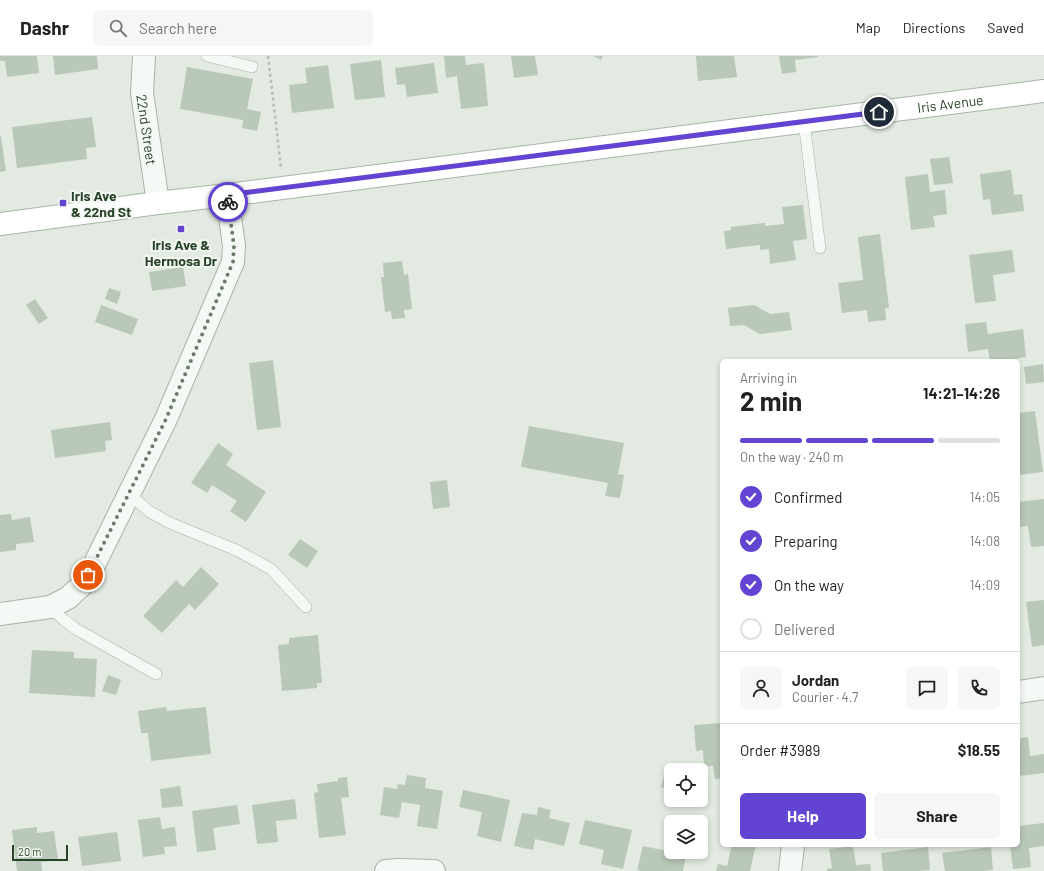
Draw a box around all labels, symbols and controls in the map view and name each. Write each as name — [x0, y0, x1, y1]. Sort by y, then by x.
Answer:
search box — [93, 10, 373, 46]
text: Dashr — [20, 16, 69, 39]
icon: search — [107, 17, 129, 39]
text: Search here — [139, 19, 217, 37]
text: Map — [856, 19, 881, 36]
text: Directions — [903, 19, 965, 36]
text: Saved — [987, 19, 1024, 36]
street label: Iris Avenue — [916, 90, 984, 116]
street label: 22nd Street — [134, 93, 161, 166]
pin — [862, 95, 896, 129]
icon: home — [868, 101, 890, 123]
courier — [208, 182, 248, 222]
place label: Iris Ave & 22nd St — [71, 187, 131, 220]
icon: bike — [217, 191, 239, 213]
marker: Iris Ave & 22nd St — [58, 198, 68, 208]
marker: Iris Ave & Hermosa Dr — [176, 224, 186, 234]
place label: Iris Ave & Hermosa Dr — [145, 236, 218, 269]
text: Arriving in — [740, 370, 797, 386]
text: 14:21–14:26 — [923, 384, 1000, 402]
text: 2 min — [740, 385, 802, 416]
text: On the way · 240 m — [740, 449, 843, 465]
icon: check — [740, 486, 762, 508]
text: Confirmed — [774, 488, 842, 506]
text: 14:05 — [970, 489, 1000, 505]
icon: check — [740, 530, 762, 552]
text: Preparing — [774, 532, 838, 550]
text: 14:08 — [970, 533, 1000, 549]
pin — [71, 558, 105, 592]
icon: bag — [77, 564, 99, 586]
icon: check — [740, 574, 762, 596]
text: On the way — [774, 576, 844, 594]
text: 14:09 — [970, 577, 1000, 593]
text: Delivered — [774, 620, 835, 638]
button: person — [740, 667, 782, 709]
button: chat — [906, 667, 948, 709]
button: phone — [958, 667, 1000, 709]
text: Jordan — [792, 671, 839, 689]
text: Courier · 4.7 — [792, 689, 859, 705]
text: Order #3989 — [740, 741, 820, 759]
text: $18.55 — [958, 741, 1000, 759]
map controls — [664, 763, 708, 859]
button: locate — [664, 763, 708, 807]
button: Help — [740, 793, 866, 839]
button: Share — [874, 793, 1000, 839]
button: layers — [664, 815, 708, 859]
scale bar — [12, 843, 68, 862]
text: 20 m — [18, 845, 41, 858]

